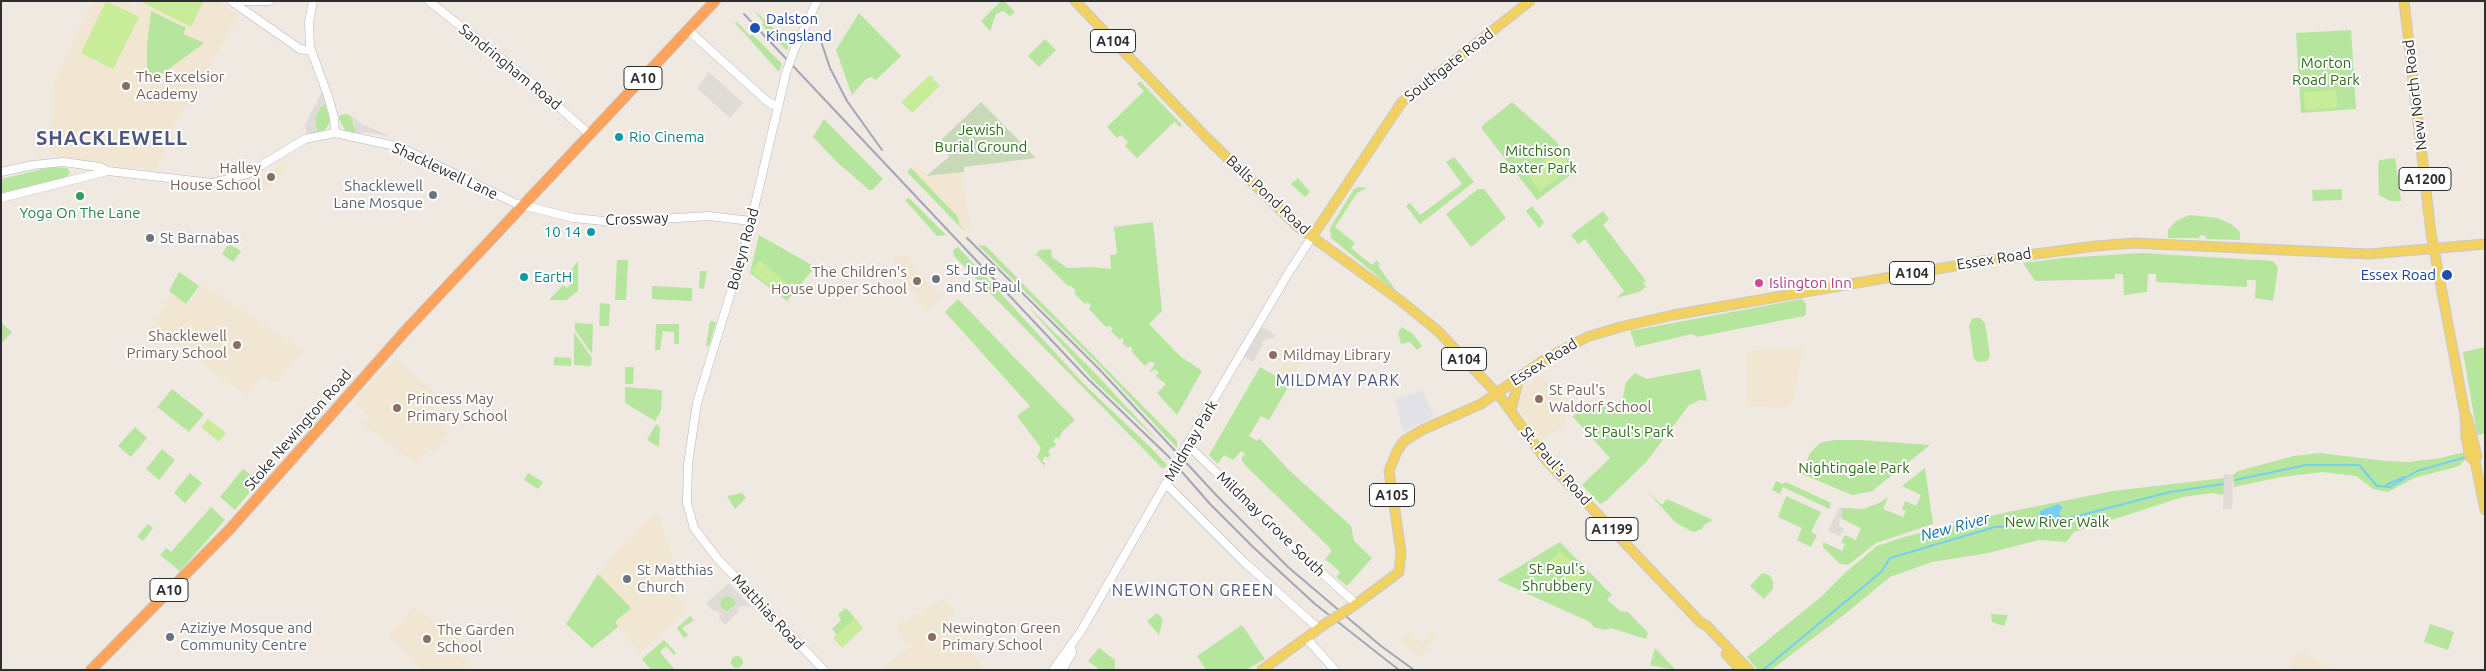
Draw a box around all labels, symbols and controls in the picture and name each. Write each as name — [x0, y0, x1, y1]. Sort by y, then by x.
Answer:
place label: Dalston Kingsland — [766, 10, 832, 45]
street label: Sandringham Road — [455, 20, 565, 114]
marker: Dalston Kingsland — [748, 21, 762, 35]
street label: Southgate Road — [1401, 25, 1497, 105]
road number: A104 — [1090, 29, 1136, 52]
street label: New North Road — [2399, 38, 2431, 152]
park label: Morton Road Park — [2292, 54, 2360, 89]
road number: A10 — [624, 66, 662, 90]
place label: The Excelsior Academy — [136, 68, 224, 103]
marker: The Excelsior Academy — [120, 80, 132, 92]
park label: Jewish Burial Ground — [935, 121, 1027, 156]
district label: SHACKLEWELL — [35, 126, 189, 150]
place label: Rio Cinema — [629, 128, 705, 146]
marker: Rio Cinema — [613, 131, 625, 143]
street label: Shacklewell Lane — [389, 139, 501, 203]
park label: Mitchison Baxter Park — [1499, 142, 1577, 177]
street label: Balls Pond Road — [1222, 152, 1314, 238]
place label: Halley House School — [170, 159, 261, 194]
road number: A1200 — [2399, 168, 2451, 190]
marker: Halley House School — [265, 171, 277, 183]
place label: Shacklewell Lane Mosque — [333, 177, 423, 212]
marker: Shacklewell Lane Mosque — [427, 189, 439, 201]
marker: Yoga On The Lane — [74, 190, 86, 202]
place label: Yoga On The Lane — [19, 204, 141, 222]
street label: Boleyn Road — [723, 206, 763, 292]
street label: Crossway — [605, 209, 669, 229]
place label: 10 14 — [544, 223, 581, 241]
marker: 10 14 — [585, 226, 597, 238]
place label: St Barnabas — [160, 229, 239, 247]
marker: St Barnabas — [144, 232, 156, 244]
street label: Essex Road — [1955, 244, 2033, 274]
place label: St Jude and St Paul — [946, 261, 1021, 296]
road number: A104 — [1890, 262, 1934, 284]
place label: The Children's House Upper School — [771, 263, 907, 298]
place label: Essex Road — [2361, 266, 2436, 284]
place label: EartH — [534, 268, 572, 286]
marker: Essex Road — [2440, 268, 2454, 282]
marker: EartH — [518, 271, 530, 283]
marker: St Jude and St Paul — [930, 273, 942, 285]
place label: Islington Inn — [1769, 274, 1852, 292]
marker: The Children's House Upper School — [911, 275, 923, 287]
marker: Islington Inn — [1753, 277, 1765, 289]
place label: Shacklewell Primary School — [126, 327, 227, 362]
street label: Essex Road — [1507, 334, 1581, 390]
marker: Shacklewell Primary School — [231, 339, 243, 351]
place label: Mildmay Library — [1283, 346, 1390, 364]
road number: A104 — [1442, 348, 1486, 370]
marker: Mildmay Library — [1267, 349, 1279, 361]
street label: Stoke Newington Road — [241, 366, 355, 494]
district label: MILDMAY PARK — [1274, 371, 1402, 391]
place label: St Paul's Waldorf School — [1549, 381, 1651, 416]
place label: Princess May Primary School — [407, 390, 508, 425]
marker: St Paul's Waldorf School — [1533, 393, 1545, 405]
street label: Mildmay Park — [1161, 397, 1221, 485]
marker: Princess May Primary School — [391, 402, 403, 414]
street label: St. Paul's Road — [1517, 423, 1595, 509]
park label: St Paul's Park — [1584, 423, 1674, 441]
park label: Nightingale Park — [1798, 459, 1910, 477]
street label: Mildmay Grove South — [1213, 468, 1329, 580]
road number: A105 — [1370, 484, 1414, 506]
water label: New River — [1918, 509, 1992, 545]
park label: New River Walk — [2005, 513, 2109, 531]
road number: A1199 — [1586, 518, 1638, 540]
park label: St Paul's Shrubbery — [1522, 560, 1592, 595]
place label: St Matthias Church — [637, 561, 713, 596]
street label: Matthias Road — [728, 570, 808, 654]
marker: St Matthias Church — [621, 573, 633, 585]
road number: A10 — [150, 578, 188, 602]
district label: NEWINGTON GREEN — [1110, 581, 1276, 601]
place label: Aziziye Mosque and Community Centre — [180, 619, 312, 654]
place label: Newington Green Primary School — [942, 619, 1061, 654]
place label: The Garden School — [437, 621, 515, 656]
marker: Aziziye Mosque and Community Centre — [164, 631, 176, 643]
marker: Newington Green Primary School — [926, 631, 938, 643]
marker: The Garden School — [421, 633, 433, 645]

